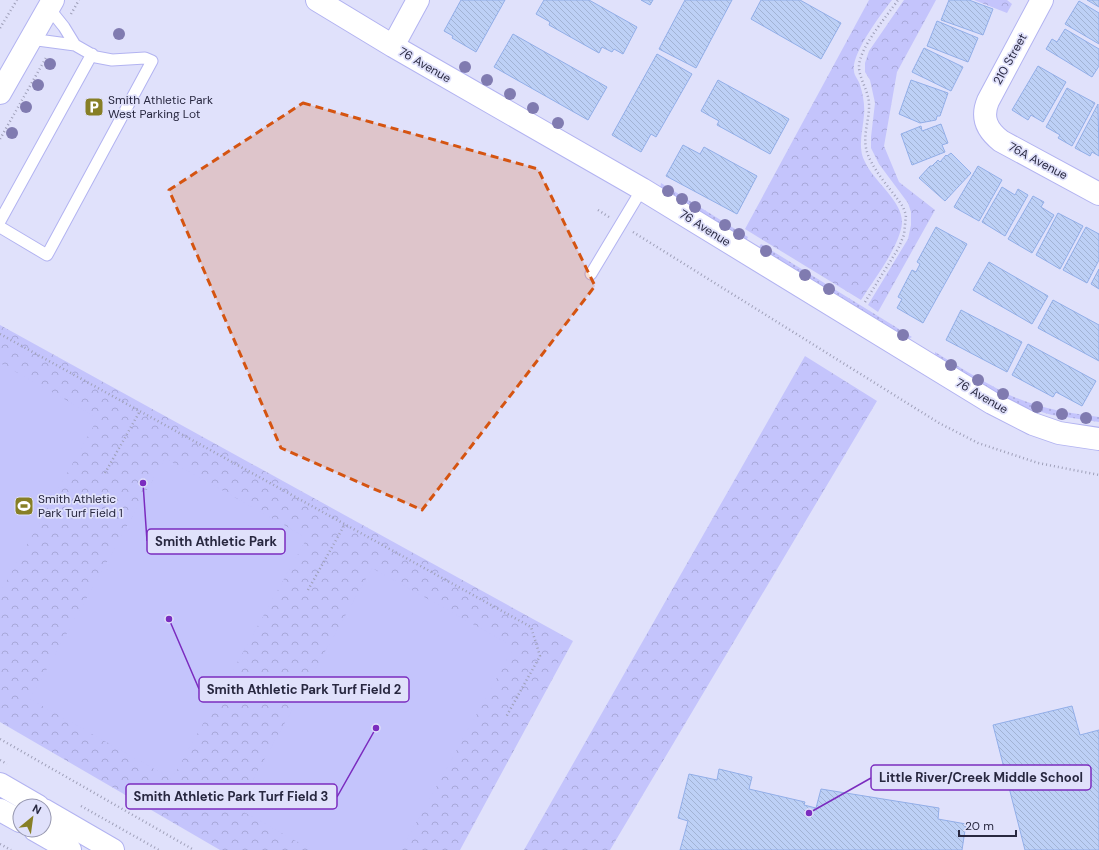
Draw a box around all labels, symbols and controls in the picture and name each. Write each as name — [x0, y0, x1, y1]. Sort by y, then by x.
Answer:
street label: 210 Street — [989, 30, 1031, 87]
street label: 76 Avenue — [396, 44, 454, 86]
place label: Smith Athletic Park West Parking Lot — [108, 92, 213, 122]
parking icon: Smith Athletic Park West Parking Lot — [83, 96, 105, 118]
street label: 76A Avenue — [1006, 139, 1071, 183]
street label: 76 Avenue — [676, 206, 734, 250]
street label: 76 Avenue — [953, 375, 1011, 417]
place label: Smith Athletic Park Turf Field 1 — [38, 491, 123, 521]
sports icon: Smith Athletic Park Turf Field 1 — [13, 495, 35, 517]
callout: Smith Athletic Park — [147, 529, 285, 554]
text: Smith Athletic Park — [155, 533, 277, 550]
callout: Smith Athletic Park Turf Field 2 — [199, 677, 409, 702]
text: Smith Athletic Park Turf Field 2 — [207, 681, 401, 698]
callout: Little River/Creek Middle School — [871, 765, 1091, 790]
text: Little River/Creek Middle School — [879, 769, 1083, 786]
callout: Smith Athletic Park Turf Field 3 — [126, 784, 337, 809]
text: Smith Athletic Park Turf Field 3 — [134, 788, 329, 805]
north arrow — [12, 798, 52, 838]
text: N — [30, 801, 44, 817]
scale bar — [959, 812, 1016, 838]
text: 20 m — [965, 818, 994, 834]

